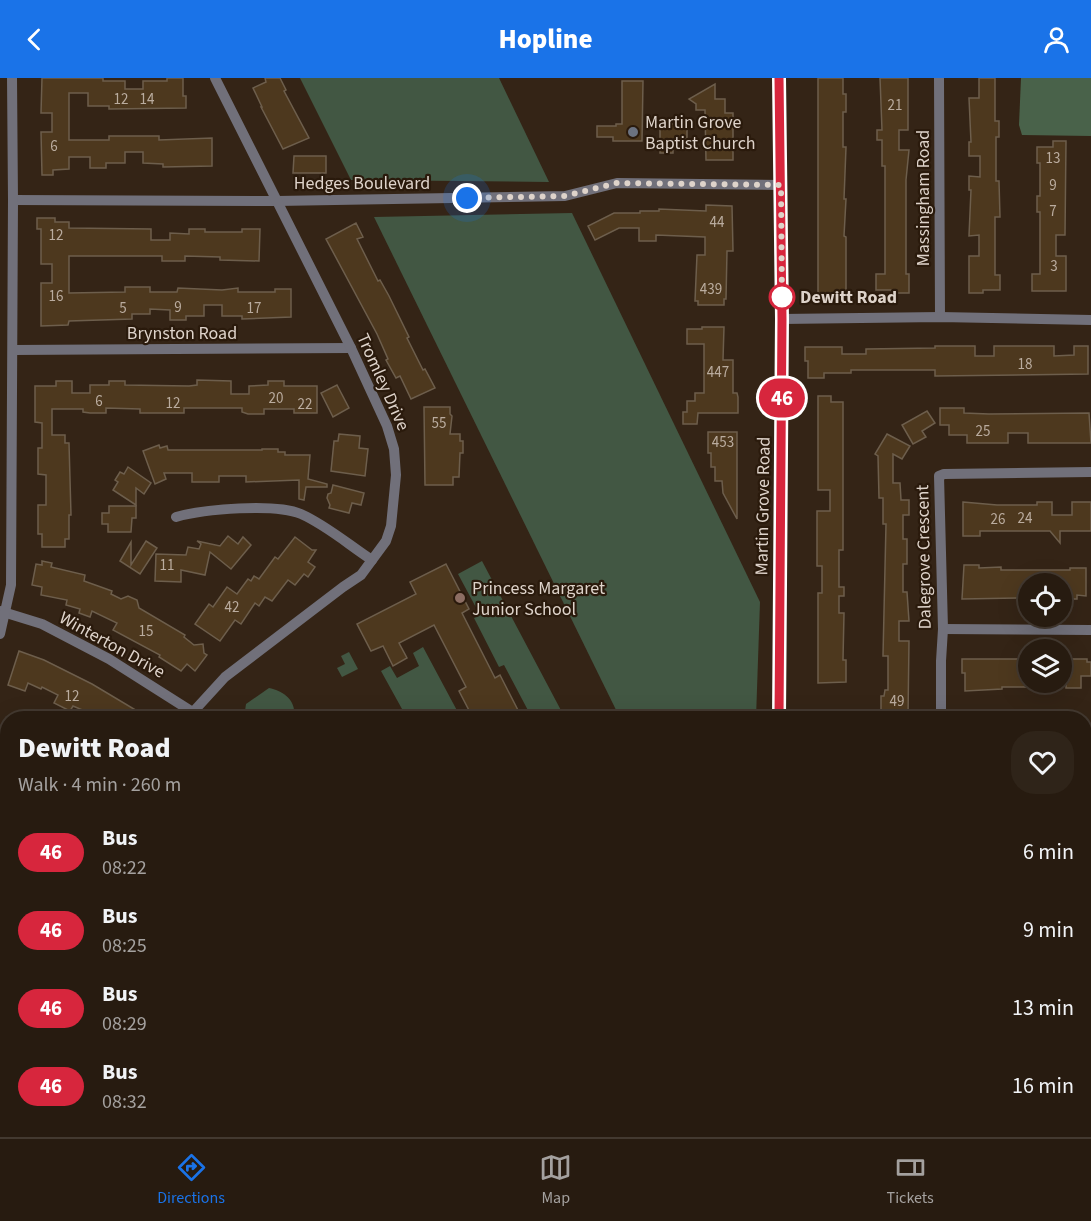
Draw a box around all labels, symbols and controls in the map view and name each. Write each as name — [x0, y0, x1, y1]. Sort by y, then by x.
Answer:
text: Hopline — [498, 20, 593, 59]
icon: back — [18, 23, 51, 56]
icon: person — [1040, 23, 1073, 56]
house number: 12 — [114, 89, 128, 110]
house number: 14 — [140, 89, 155, 110]
house number: 21 — [888, 95, 902, 116]
place label: Martin Grove Baptist Church — [645, 110, 756, 156]
marker: Martin Grove Baptist Church — [626, 125, 640, 139]
street label: Massingham Road — [911, 130, 936, 266]
house number: 6 — [50, 136, 58, 157]
house number: 13 — [1046, 148, 1060, 169]
street label: Hedges Boulevard — [294, 171, 430, 196]
house number: 9 — [1049, 175, 1057, 196]
your location — [452, 183, 482, 213]
house number: 7 — [1049, 201, 1057, 222]
house number: 44 — [710, 212, 725, 233]
house number: 12 — [49, 225, 63, 246]
house number: 3 — [1050, 256, 1058, 277]
house number: 439 — [700, 279, 722, 300]
marker: Dewitt Road — [769, 284, 795, 310]
place label: Dewitt Road — [800, 285, 897, 310]
house number: 16 — [49, 286, 63, 307]
house number: 9 — [174, 297, 182, 318]
house number: 5 — [119, 298, 127, 319]
house number: 17 — [247, 298, 261, 319]
street label: Brynston Road — [127, 321, 237, 346]
street label: Tromley Drive — [350, 329, 416, 435]
house number: 18 — [1018, 354, 1032, 375]
house number: 447 — [707, 362, 729, 383]
line badge: 46 — [755, 378, 809, 418]
text: 46 — [771, 383, 793, 413]
house number: 20 — [269, 388, 283, 409]
house number: 6 — [95, 391, 103, 412]
house number: 12 — [166, 393, 180, 414]
house number: 22 — [298, 394, 312, 415]
house number: 55 — [432, 413, 446, 434]
house number: 25 — [976, 421, 990, 442]
house number: 453 — [712, 432, 734, 453]
street label: Martin Grove Road — [749, 436, 777, 576]
street label: Dalegrove Crescent — [910, 484, 938, 630]
house number: 24 — [1018, 508, 1033, 529]
house number: 26 — [991, 509, 1005, 530]
house number: 11 — [160, 555, 174, 576]
map controls — [1018, 573, 1072, 693]
button: locate — [1018, 573, 1072, 627]
place label: Princess Margaret Junior School — [472, 576, 605, 622]
marker: Princess Margaret Junior School — [453, 591, 467, 605]
house number: 42 — [225, 597, 239, 618]
street label: Winterton Drive — [55, 606, 169, 684]
house number: 15 — [139, 621, 153, 642]
button: layers — [1018, 639, 1072, 693]
house number: 12 — [65, 686, 79, 707]
house number: 49 — [890, 691, 904, 712]
text: Dewitt Road — [18, 728, 171, 768]
button: heart — [1011, 731, 1074, 794]
text: Walk · 4 min · 260 m — [18, 771, 181, 799]
text: Bus — [102, 822, 138, 854]
text: 6 min — [1023, 836, 1074, 868]
text: 46 — [40, 837, 62, 867]
text: 08:22 — [102, 854, 147, 882]
text: Bus — [102, 900, 138, 932]
text: 9 min — [1023, 914, 1074, 946]
text: 46 — [40, 915, 62, 945]
text: 08:25 — [102, 932, 147, 960]
text: Bus — [102, 978, 138, 1010]
text: 13 min — [1012, 992, 1074, 1024]
text: 46 — [40, 993, 62, 1023]
text: 08:29 — [102, 1010, 147, 1038]
text: Bus — [102, 1056, 138, 1088]
text: 16 min — [1012, 1070, 1074, 1102]
text: 46 — [40, 1071, 62, 1101]
text: 08:32 — [102, 1088, 147, 1116]
tab: Directions — [157, 1151, 225, 1209]
tab: Map — [539, 1151, 572, 1209]
tab: Tickets — [887, 1151, 934, 1209]

